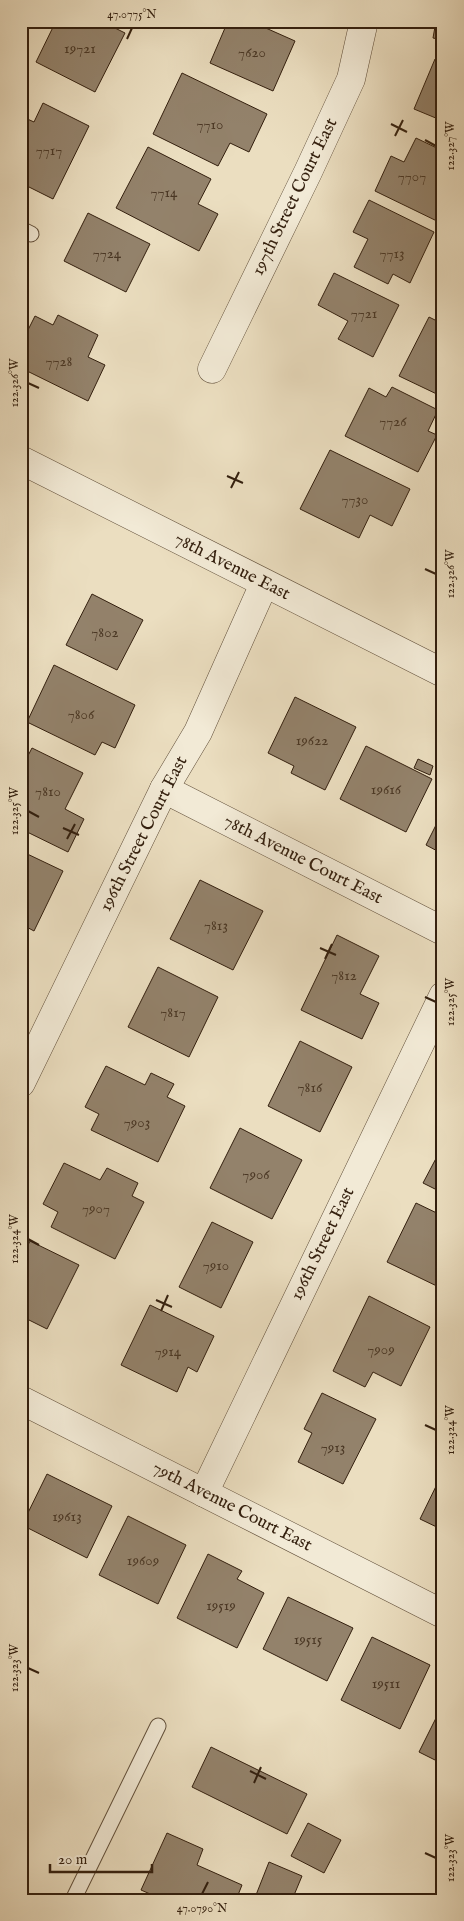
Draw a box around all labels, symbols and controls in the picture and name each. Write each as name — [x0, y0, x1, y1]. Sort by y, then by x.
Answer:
text: 47.0775°N — [107, 7, 157, 22]
house number: 19721 — [64, 39, 96, 58]
house number: 7620 — [238, 43, 266, 62]
street label: 197th Street Court East — [247, 114, 343, 280]
house number: 7710 — [197, 115, 223, 134]
text: 122.327°W — [443, 121, 458, 171]
house number: 7717 — [36, 141, 62, 160]
house number: 7707 — [398, 167, 426, 186]
house number: 7714 — [151, 183, 178, 202]
house number: 7724 — [93, 244, 122, 263]
house number: 7713 — [379, 244, 405, 263]
house number: 7721 — [351, 304, 377, 323]
house number: 7728 — [46, 352, 73, 371]
text: 122.326°W — [7, 358, 22, 407]
house number: 7726 — [379, 412, 407, 431]
house number: 7730 — [341, 490, 369, 509]
street label: 78th Avenue East — [170, 528, 294, 606]
text: 122.326°W — [443, 549, 458, 598]
house number: 7802 — [91, 623, 119, 642]
house number: 7806 — [68, 705, 95, 724]
house number: 19622 — [296, 731, 328, 750]
street label: 196th Street Court East — [95, 752, 193, 916]
house number: 19616 — [371, 780, 402, 799]
house number: 7810 — [35, 782, 61, 801]
text: 122.325°W — [7, 786, 22, 835]
street label: 78th Avenue Court East — [220, 810, 386, 910]
house number: 7813 — [204, 916, 228, 935]
house number: 7812 — [331, 966, 357, 985]
text: 122.325°W — [443, 977, 458, 1026]
house number: 7817 — [160, 1003, 186, 1022]
house number: 7816 — [298, 1078, 323, 1097]
house number: 7903 — [124, 1113, 150, 1132]
house number: 7906 — [242, 1165, 270, 1184]
street label: 196th Street East — [286, 1184, 360, 1304]
house number: 7907 — [82, 1199, 110, 1218]
text: 122.324°W — [7, 1214, 22, 1264]
house number: 7910 — [203, 1256, 229, 1275]
house number: 7909 — [367, 1340, 395, 1359]
house number: 7914 — [155, 1342, 182, 1361]
text: 122.324°W — [443, 1405, 458, 1455]
house number: 7913 — [321, 1438, 345, 1457]
street label: 79th Avenue Court East — [148, 1457, 316, 1557]
house number: 19613 — [52, 1507, 82, 1526]
house number: 19609 — [127, 1551, 159, 1570]
house number: 19519 — [206, 1596, 236, 1615]
house number: 19515 — [294, 1630, 323, 1649]
text: 122.323°W — [7, 1643, 22, 1692]
house number: 19511 — [372, 1674, 400, 1693]
text: 122.323°W — [443, 1833, 458, 1882]
scale bar — [50, 1841, 152, 1873]
text: 20 m — [58, 1850, 88, 1869]
text: 47.0790°N — [177, 1901, 228, 1916]

